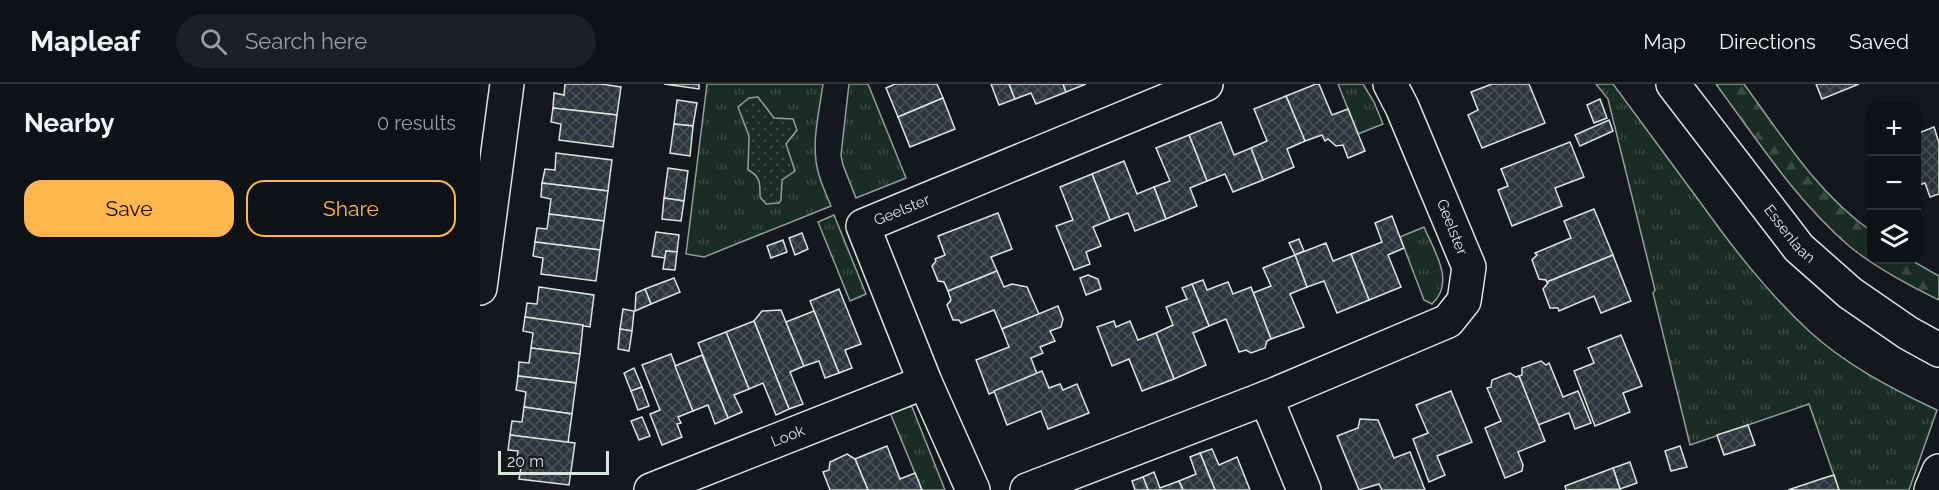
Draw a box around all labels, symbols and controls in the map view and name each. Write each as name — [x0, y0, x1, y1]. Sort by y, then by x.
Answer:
search box — [176, 14, 596, 68]
text: Mapleaf — [30, 25, 140, 58]
icon: search — [197, 25, 230, 58]
text: Search here — [245, 28, 367, 54]
text: Map — [1643, 29, 1686, 54]
text: Directions — [1719, 29, 1816, 54]
text: Saved — [1849, 29, 1909, 54]
map controls — [1867, 102, 1921, 264]
button: + — [1867, 102, 1921, 156]
text: Nearby — [24, 108, 114, 138]
text: 0 results — [377, 111, 456, 135]
button: − — [1867, 156, 1921, 210]
button: Save — [24, 180, 234, 237]
button: Share — [246, 180, 456, 237]
street label: Geelster — [871, 190, 933, 229]
street label: Geelster — [1433, 196, 1472, 258]
street label: Essenlaan — [1760, 201, 1819, 267]
button: layers — [1867, 210, 1921, 264]
street label: Look — [768, 421, 807, 451]
scale bar — [498, 448, 609, 476]
text: 20 m — [507, 452, 544, 471]

